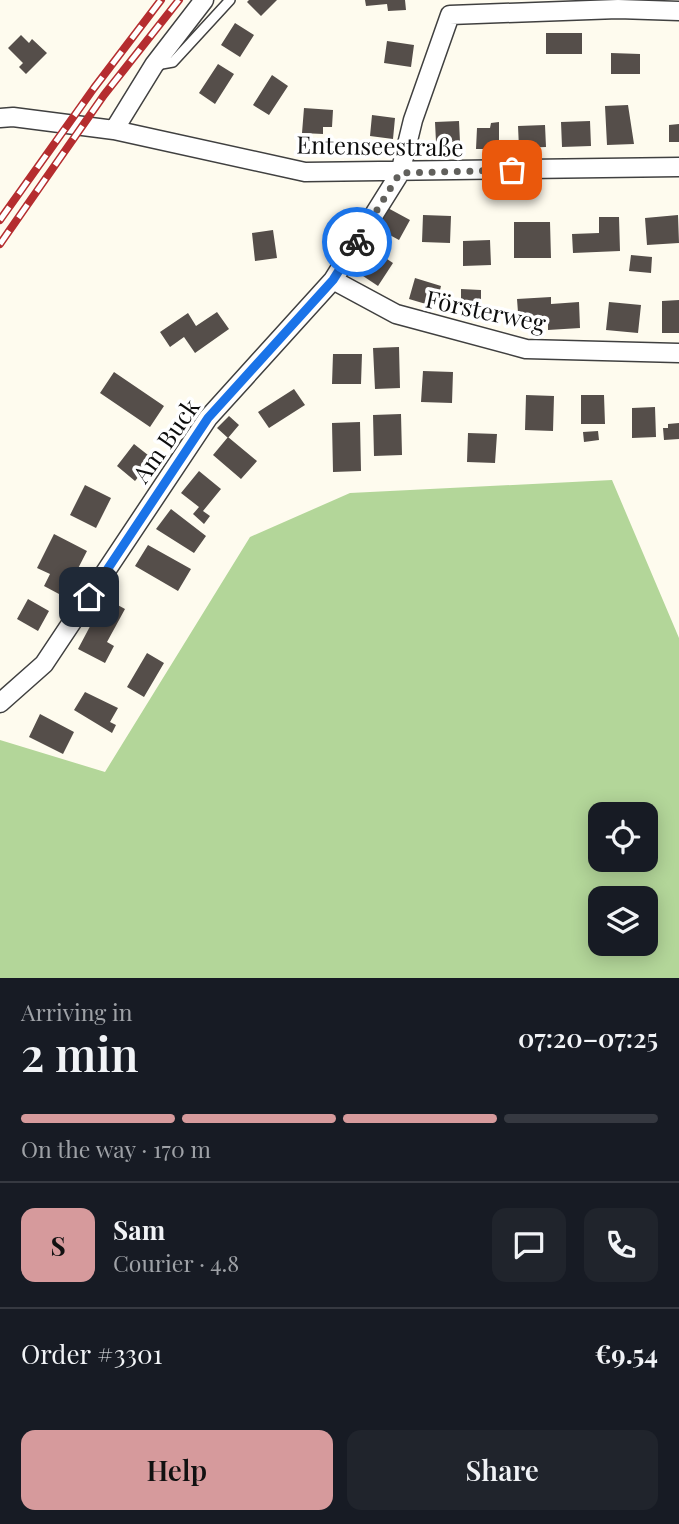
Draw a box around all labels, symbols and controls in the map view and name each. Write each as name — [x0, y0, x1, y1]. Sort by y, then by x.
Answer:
street label: Entenseestraße — [296, 128, 464, 162]
pin — [482, 140, 542, 200]
icon: bag — [493, 151, 531, 189]
courier — [322, 207, 392, 277]
icon: bike — [338, 223, 376, 261]
street label: Försterweg — [423, 282, 549, 338]
street label: Am Buck — [124, 391, 206, 489]
pin — [59, 567, 119, 627]
icon: home — [70, 578, 108, 616]
map controls — [588, 802, 658, 956]
button: locate — [588, 802, 658, 872]
button: layers — [588, 886, 658, 956]
text: Arriving in — [21, 996, 133, 1027]
text: 07:20–07:25 — [518, 1020, 658, 1055]
text: 2 min — [21, 1022, 139, 1084]
text: On the way · 170 m — [21, 1133, 211, 1164]
button: chat — [492, 1208, 566, 1282]
button: phone — [584, 1208, 658, 1282]
text: Sam — [113, 1212, 165, 1247]
text: S — [50, 1228, 66, 1263]
text: Courier · 4.8 — [113, 1247, 239, 1278]
text: Order #3301 — [21, 1336, 162, 1371]
text: €9.54 — [595, 1336, 658, 1371]
button: Help — [21, 1430, 333, 1510]
button: Share — [347, 1430, 658, 1510]

